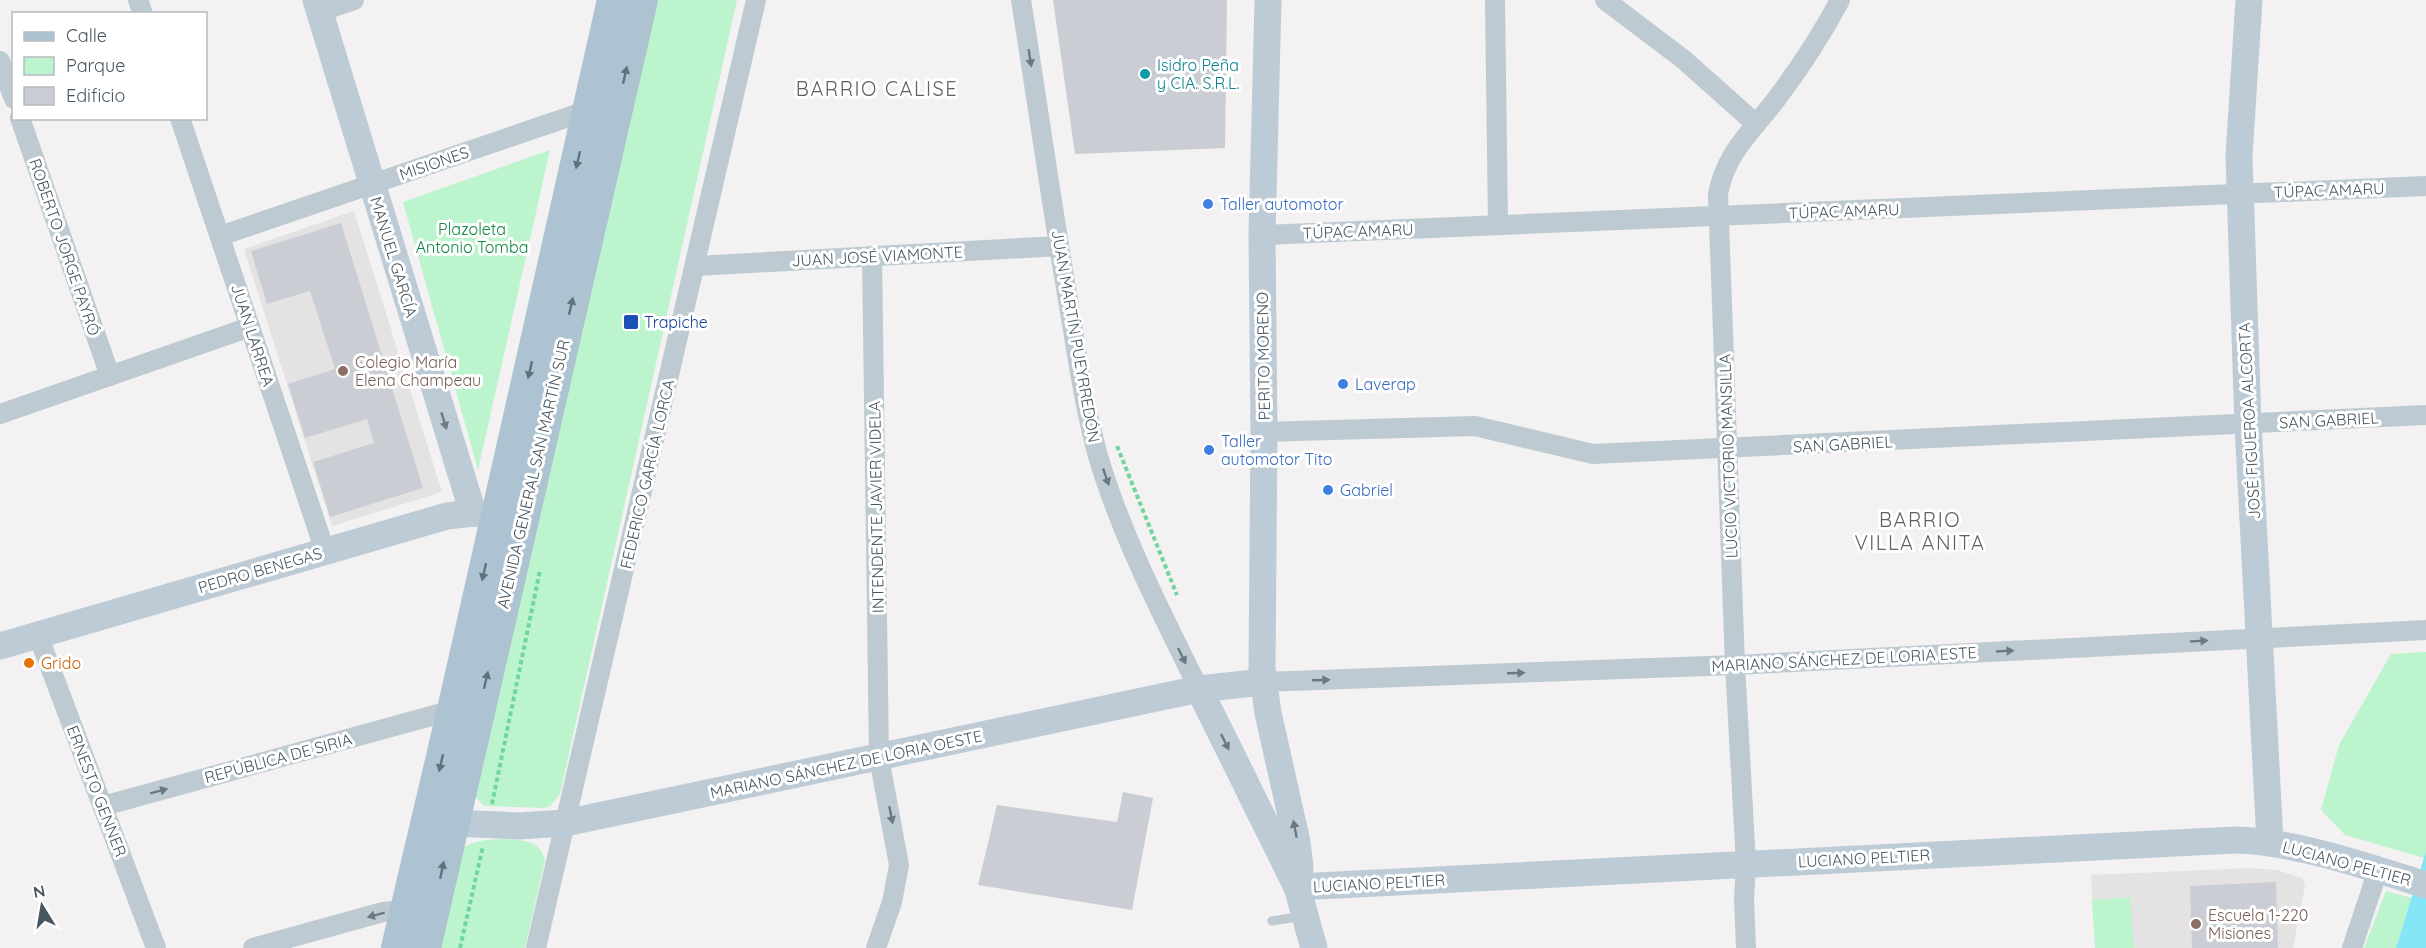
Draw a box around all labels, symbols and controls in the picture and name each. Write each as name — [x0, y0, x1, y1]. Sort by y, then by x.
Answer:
legend — [12, 12, 207, 120]
text: Calle — [66, 24, 107, 47]
one-way arrow — [1026, 48, 1035, 67]
text: Parque — [66, 54, 125, 77]
place label: Isidro Peña y CIA. S.R.L. — [1157, 55, 1240, 93]
one-way arrow — [621, 65, 630, 84]
marker: Isidro Peña y CIA. S.R.L. — [1138, 67, 1152, 81]
district label: BARRIO CALISE — [796, 76, 958, 101]
text: Edificio — [66, 84, 125, 107]
street label: MISIONES — [397, 142, 471, 184]
one-way arrow — [573, 150, 582, 169]
street label: ROBERTO JORGE PAYRÓ — [25, 156, 105, 338]
street label: TÚPAC AMARU — [2273, 178, 2385, 202]
street label: MANUEL GARCÍA — [366, 194, 422, 320]
place label: Taller automotor — [1220, 194, 1344, 214]
marker: Taller automotor — [1201, 197, 1215, 211]
street label: TÚPAC AMARU — [1788, 199, 1900, 223]
park label: Plazoleta Antonio Tomba — [416, 219, 528, 257]
street label: TÚPAC AMARU — [1302, 219, 1414, 243]
street label: JUAN MARTÍN PUEYRREDÓN — [1047, 228, 1105, 444]
street label: JUAN JOSÉ VIAMONTE — [791, 242, 963, 270]
street label: JUAN LARREA — [227, 281, 279, 389]
street label: PERITO MORENO — [1252, 292, 1274, 420]
one-way arrow — [567, 297, 577, 315]
place label: Trapiche — [644, 312, 708, 332]
marker: Trapiche — [622, 313, 640, 331]
street label: JOSÉ FIGUEROA ALCORTA — [2234, 322, 2264, 520]
street label: AVENIDA GENERAL SAN MARTÍN SUR — [492, 338, 574, 610]
place label: Colegio María Elena Champeau — [355, 352, 481, 390]
street label: LUCIO VICTORIO MANSILLA — [1714, 354, 1742, 558]
one-way arrow — [525, 361, 534, 380]
marker: Colegio María Elena Champeau — [336, 364, 350, 378]
place label: Laverap — [1355, 374, 1416, 394]
street label: FEDERICO GARCÍA LORCA — [615, 377, 679, 571]
marker: Laverap — [1336, 377, 1350, 391]
street label: INTENDENTE JAVIER VIDELA — [864, 401, 888, 613]
street label: SAN GABRIEL — [2279, 407, 2380, 433]
one-way arrow — [440, 412, 450, 430]
place label: Taller automotor Tito — [1221, 431, 1333, 469]
street label: SAN GABRIEL — [1793, 431, 1894, 457]
marker: Taller automotor Tito — [1202, 443, 1216, 457]
one-way arrow — [1101, 468, 1111, 486]
place label: Gabriel — [1340, 480, 1393, 500]
marker: Gabriel — [1321, 483, 1335, 497]
district label: BARRIO VILLA ANITA — [1855, 507, 1986, 555]
street label: PEDRO BENEGAS — [196, 543, 324, 597]
one-way arrow — [479, 563, 489, 582]
one-way arrow — [2190, 637, 2209, 646]
street label: MARIANO SÁNCHEZ DE LORIA ESTE — [1711, 642, 1977, 676]
one-way arrow — [1178, 647, 1187, 664]
one-way arrow — [1995, 647, 2014, 656]
place label: Grido — [41, 653, 81, 673]
marker: Grido — [22, 656, 36, 670]
one-way arrow — [1507, 668, 1526, 677]
one-way arrow — [482, 671, 491, 690]
one-way arrow — [1312, 675, 1331, 685]
street label: ERNESTO GENNER — [63, 723, 131, 859]
street label: MARIANO SÁNCHEZ DE LORIA OESTE — [708, 725, 984, 803]
street label: REPÚBLICA DE SIRIA — [202, 729, 354, 787]
one-way arrow — [1220, 733, 1229, 750]
one-way arrow — [436, 753, 446, 772]
one-way arrow — [150, 785, 168, 795]
one-way arrow — [887, 806, 896, 825]
one-way arrow — [1290, 820, 1299, 839]
street label: LUCIANO PELTIER — [2280, 836, 2414, 890]
street label: LUCIANO PELTIER — [1797, 845, 1931, 871]
one-way arrow — [438, 861, 448, 880]
street label: LUCIANO PELTIER — [1312, 870, 1446, 896]
north arrow — [12, 876, 72, 936]
text: N — [31, 880, 47, 902]
place label: Escuela 1-220 Misiones — [2208, 905, 2308, 943]
one-way arrow — [367, 910, 385, 920]
marker: Escuela 1-220 Misiones — [2189, 917, 2203, 931]

